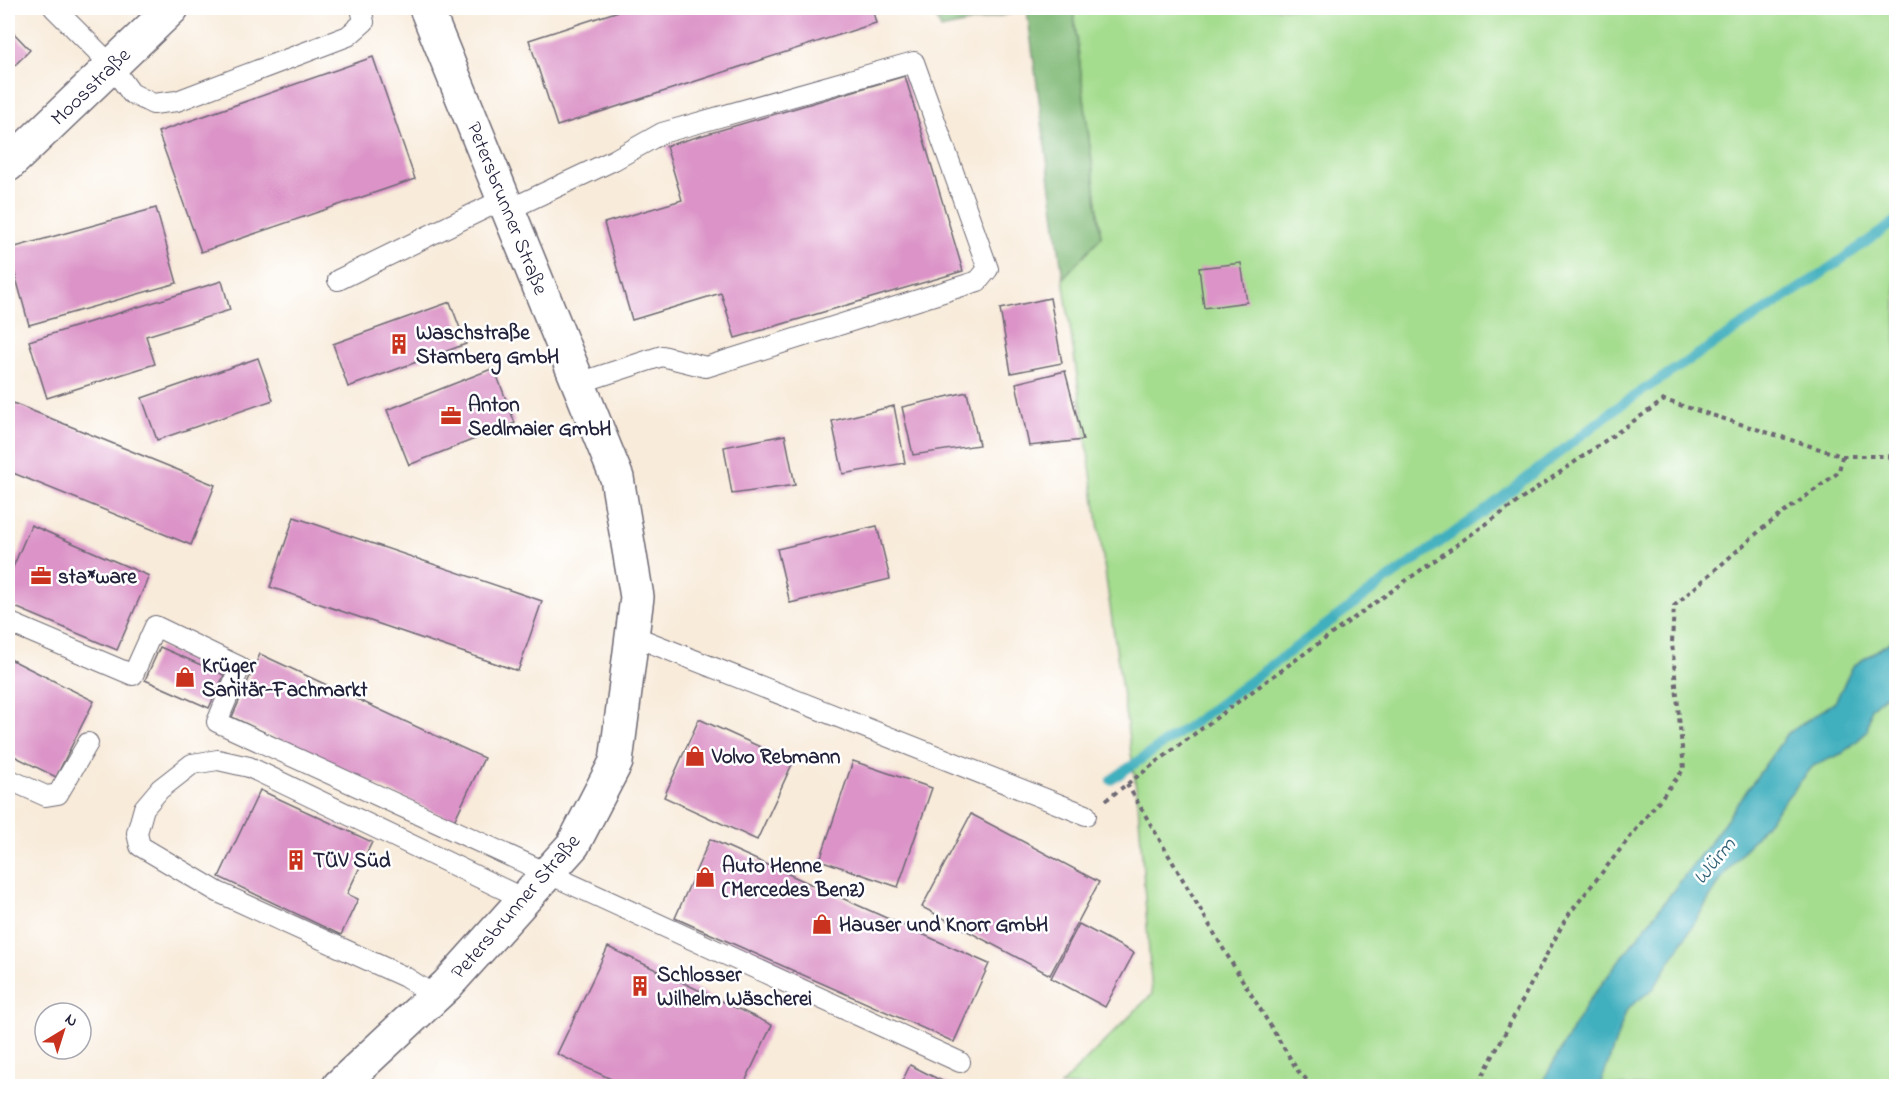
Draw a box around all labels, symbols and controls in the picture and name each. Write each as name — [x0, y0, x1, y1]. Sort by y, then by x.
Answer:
street label: Moosstraße — [45, 41, 139, 133]
street label: Petersbrunner Straße — [458, 118, 555, 300]
place label: Waschstraße Starnberg GmbH — [416, 319, 559, 375]
building icon: Waschstraße Starnberg GmbH — [387, 332, 411, 356]
place label: Anton Sedlmaier GmbH — [468, 391, 612, 445]
office icon: Anton Sedlmaier GmbH — [439, 404, 463, 428]
place label: sta*ware — [58, 563, 137, 593]
office icon: sta*ware — [29, 564, 53, 588]
place label: Krüger Sanitär-Fachmarkt — [202, 652, 369, 706]
shop icon: Krüger Sanitär-Fachmarkt — [173, 665, 197, 689]
place label: Volvo Rebmann — [711, 743, 840, 773]
shop icon: Volvo Rebmann — [683, 744, 707, 768]
street label: Petersbrunner Straße — [445, 828, 589, 987]
water label: Würm — [1686, 830, 1745, 893]
place label: TÜV Süd — [313, 847, 391, 877]
building icon: TÜV Süd — [284, 848, 308, 872]
place label: Auto Henne (Mercedes Benz) — [722, 852, 865, 906]
shop icon: Auto Henne (Mercedes Benz) — [693, 865, 717, 889]
place label: Hauser und Knorr GmbH — [839, 911, 1048, 941]
shop icon: Hauser und Knorr GmbH — [810, 912, 834, 936]
place label: Schlosser Wilhelm Wäscherei — [657, 961, 812, 1015]
building icon: Schlosser Wilhelm Wäscherei — [628, 974, 652, 998]
north arrow — [33, 1001, 93, 1061]
text: N — [59, 1008, 83, 1034]

